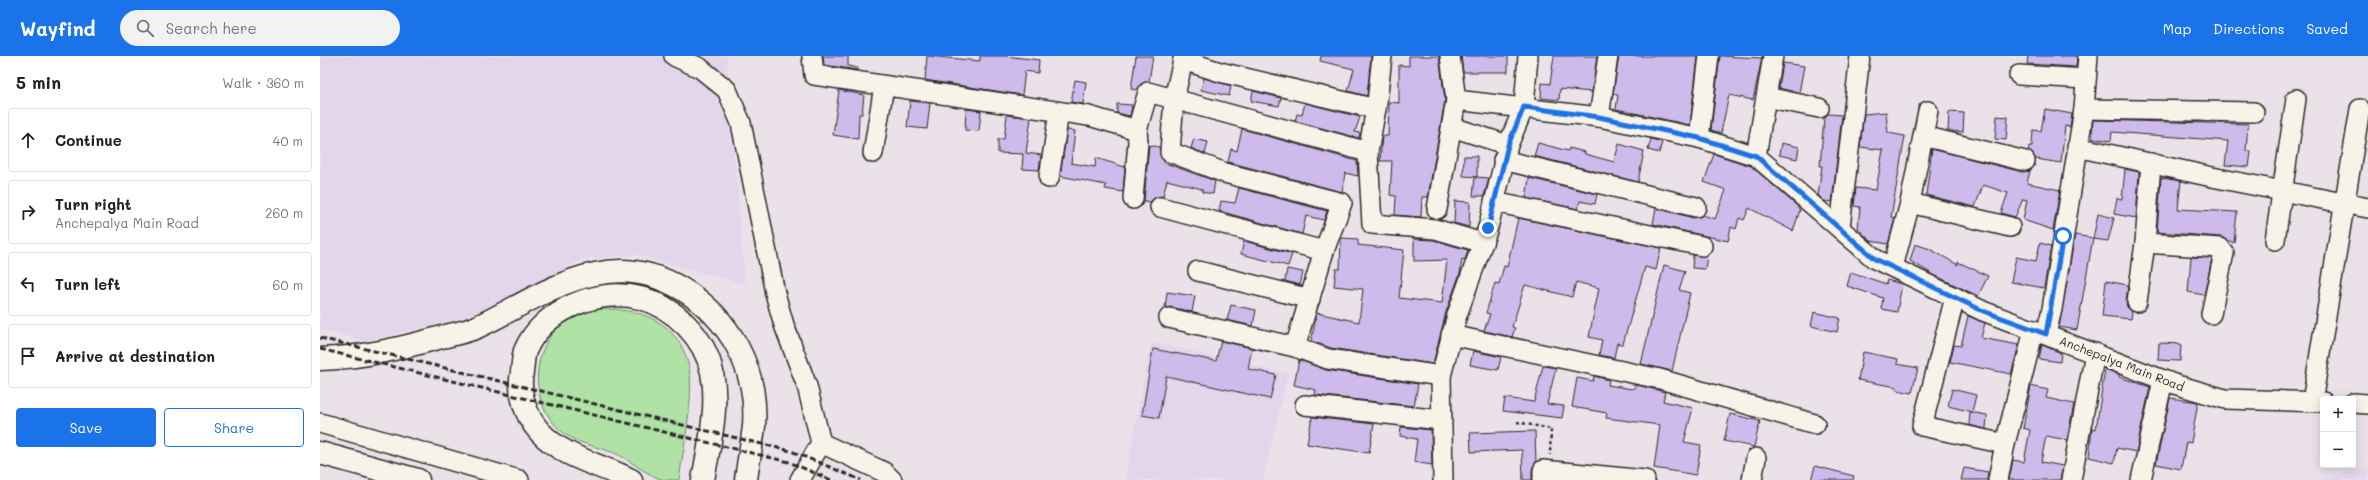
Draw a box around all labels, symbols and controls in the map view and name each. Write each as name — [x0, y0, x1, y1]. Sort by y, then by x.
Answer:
search box — [120, 10, 400, 46]
text: Wayfind — [20, 16, 96, 41]
icon: search — [134, 17, 156, 39]
text: Search here — [166, 18, 257, 38]
text: Map — [2163, 19, 2191, 38]
text: Directions — [2213, 19, 2284, 38]
text: Saved — [2306, 19, 2348, 38]
text: 5 min — [16, 71, 61, 93]
text: Walk · 360 m — [222, 74, 304, 91]
icon: ahead — [17, 129, 39, 151]
text: Continue — [55, 130, 122, 150]
text: 40 m — [273, 132, 303, 149]
text: Turn right — [55, 194, 132, 214]
icon: right — [17, 201, 39, 223]
text: 260 m — [265, 204, 303, 221]
text: Anchepalya Main Road — [55, 214, 199, 231]
route end — [1479, 219, 1497, 237]
route start — [2054, 227, 2072, 245]
icon: left — [17, 273, 39, 295]
text: Turn left — [55, 274, 120, 294]
text: 60 m — [273, 276, 303, 293]
street label: Anchepalya Main Road — [2057, 332, 2187, 394]
icon: arrive — [17, 345, 39, 367]
text: Arrive at destination — [55, 346, 215, 366]
map controls — [2320, 396, 2356, 468]
button: + — [2320, 396, 2356, 432]
button: Save — [16, 408, 156, 447]
button: Share — [164, 408, 304, 447]
button: − — [2320, 432, 2356, 468]

